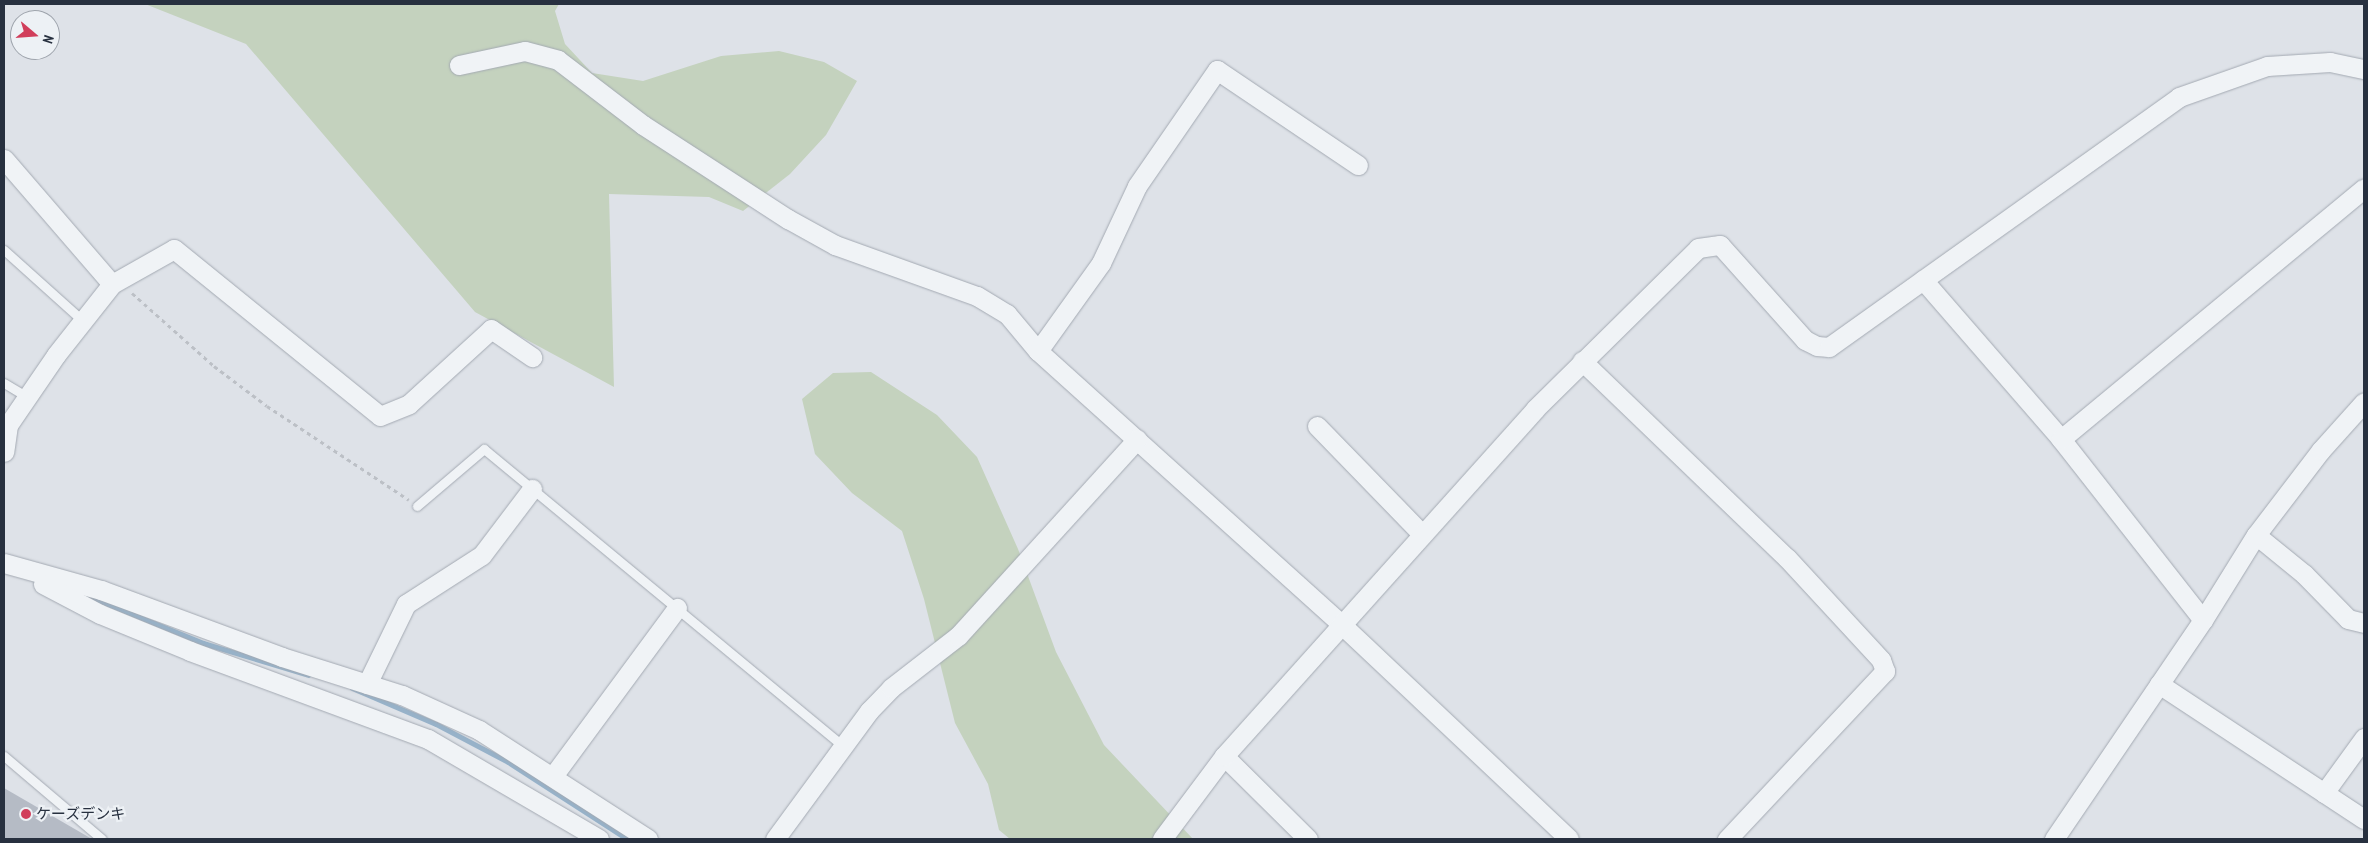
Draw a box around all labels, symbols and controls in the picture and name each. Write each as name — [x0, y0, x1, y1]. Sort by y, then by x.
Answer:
north arrow — [10, 10, 60, 60]
text: N — [39, 33, 58, 46]
place label: ケーズデンキ — [36, 805, 126, 823]
marker: ケーズデンキ — [20, 808, 32, 820]

